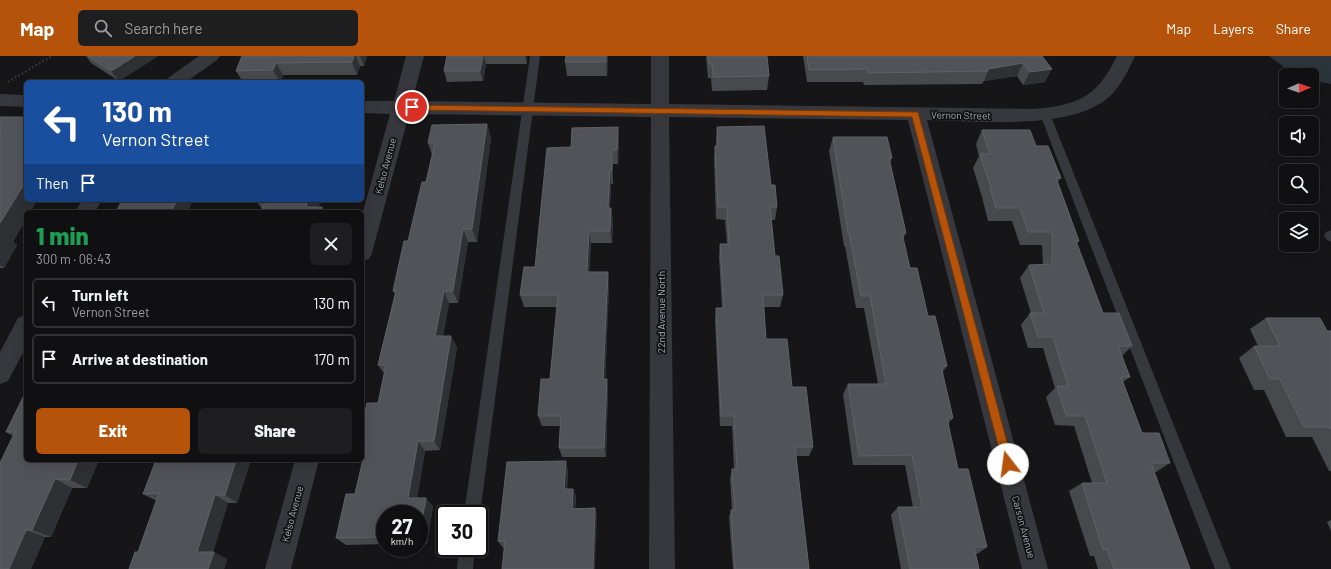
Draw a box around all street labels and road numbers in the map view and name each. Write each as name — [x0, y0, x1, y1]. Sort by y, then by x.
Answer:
street label: Vernon Street — [931, 108, 991, 122]
street label: Kelso Avenue — [372, 137, 398, 195]
street label: 22nd Avenue North — [655, 271, 667, 353]
street label: Kelso Avenue — [279, 485, 305, 543]
street label: Carson Avenue — [1010, 494, 1038, 560]

